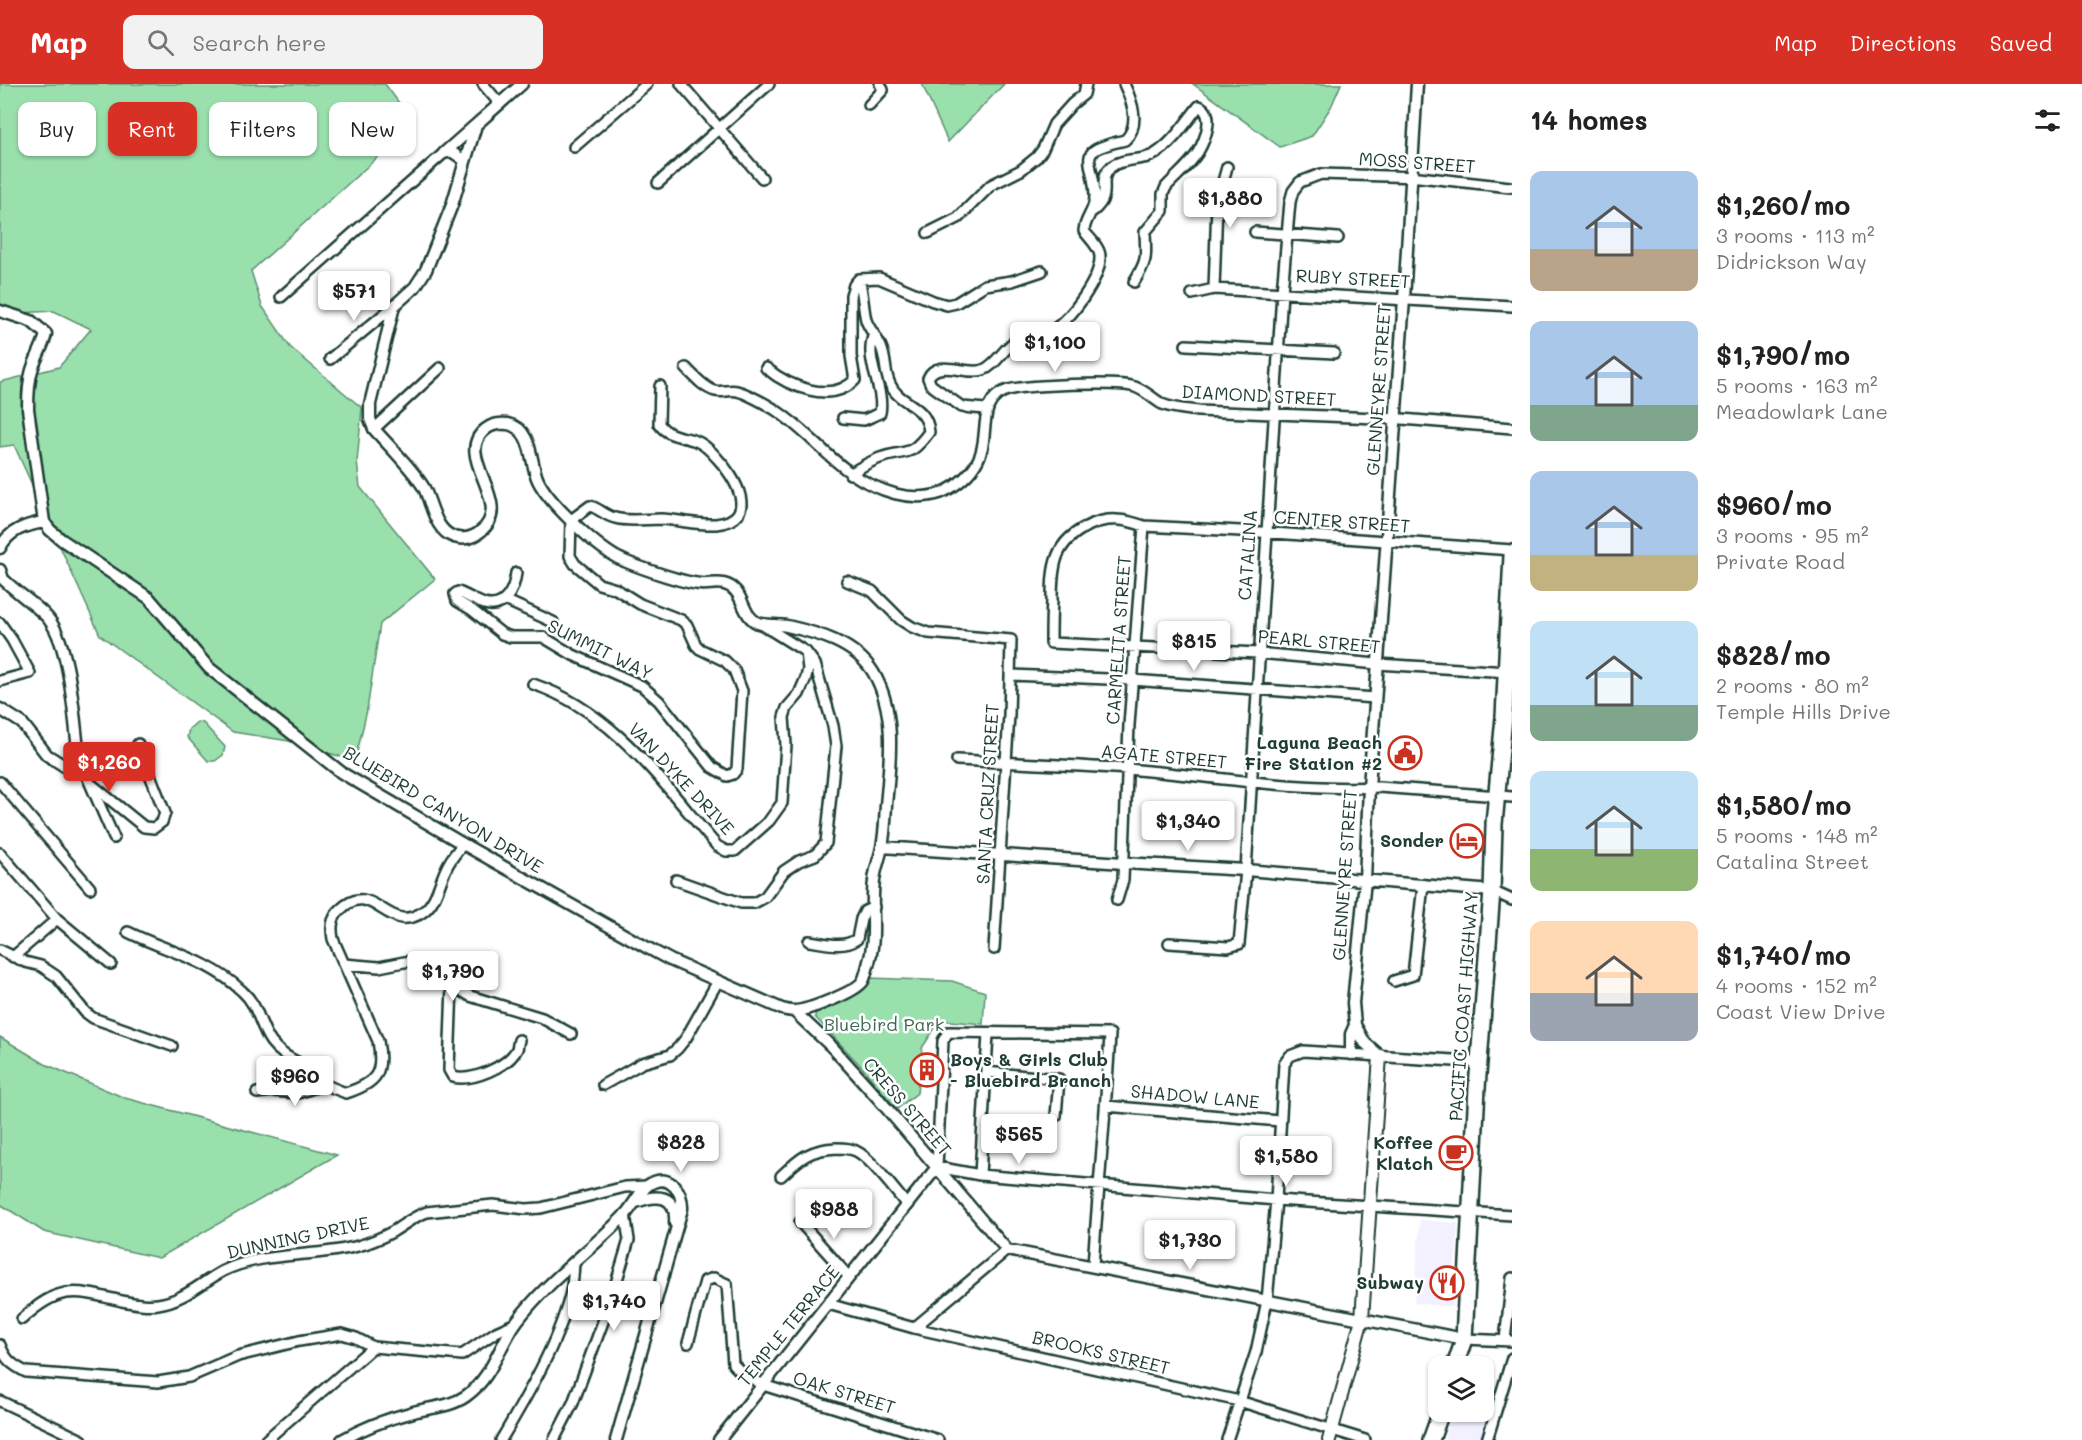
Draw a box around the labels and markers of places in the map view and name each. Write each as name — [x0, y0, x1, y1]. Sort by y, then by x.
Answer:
pin: $1,880 — [1181, 178, 1279, 229]
pin: $571 — [318, 271, 390, 322]
pin: $1,100 — [1006, 322, 1104, 373]
pin: $815 — [1158, 621, 1230, 672]
place label: Laguna Beach Fire Station #2 — [1244, 730, 1382, 775]
public building icon: Laguna Beach Fire Station #2 — [1387, 735, 1423, 771]
pin: $1,260 — [60, 742, 158, 793]
pin: $1,340 — [1139, 801, 1237, 852]
hotel icon: Sonder — [1449, 823, 1485, 859]
place label: Sonder — [1380, 828, 1444, 852]
pin: $1,790 — [404, 951, 502, 1002]
place label: Boys & Girls Club - Bluebird Branch — [950, 1047, 1111, 1092]
building icon: Boys & Girls Club - Bluebird Branch — [909, 1052, 945, 1088]
pin: $960 — [259, 1056, 331, 1107]
pin: $565 — [983, 1114, 1055, 1165]
pin: $828 — [645, 1122, 717, 1173]
place label: Koffee Klatch — [1373, 1130, 1433, 1175]
cafe icon: Koffee Klatch — [1438, 1135, 1474, 1171]
pin: $1,580 — [1237, 1136, 1335, 1187]
pin: $988 — [798, 1189, 870, 1240]
pin: $1,730 — [1141, 1220, 1239, 1271]
restaurant icon: Subway — [1429, 1265, 1465, 1301]
place label: Subway — [1356, 1270, 1424, 1294]
pin: $1,740 — [565, 1281, 663, 1332]

